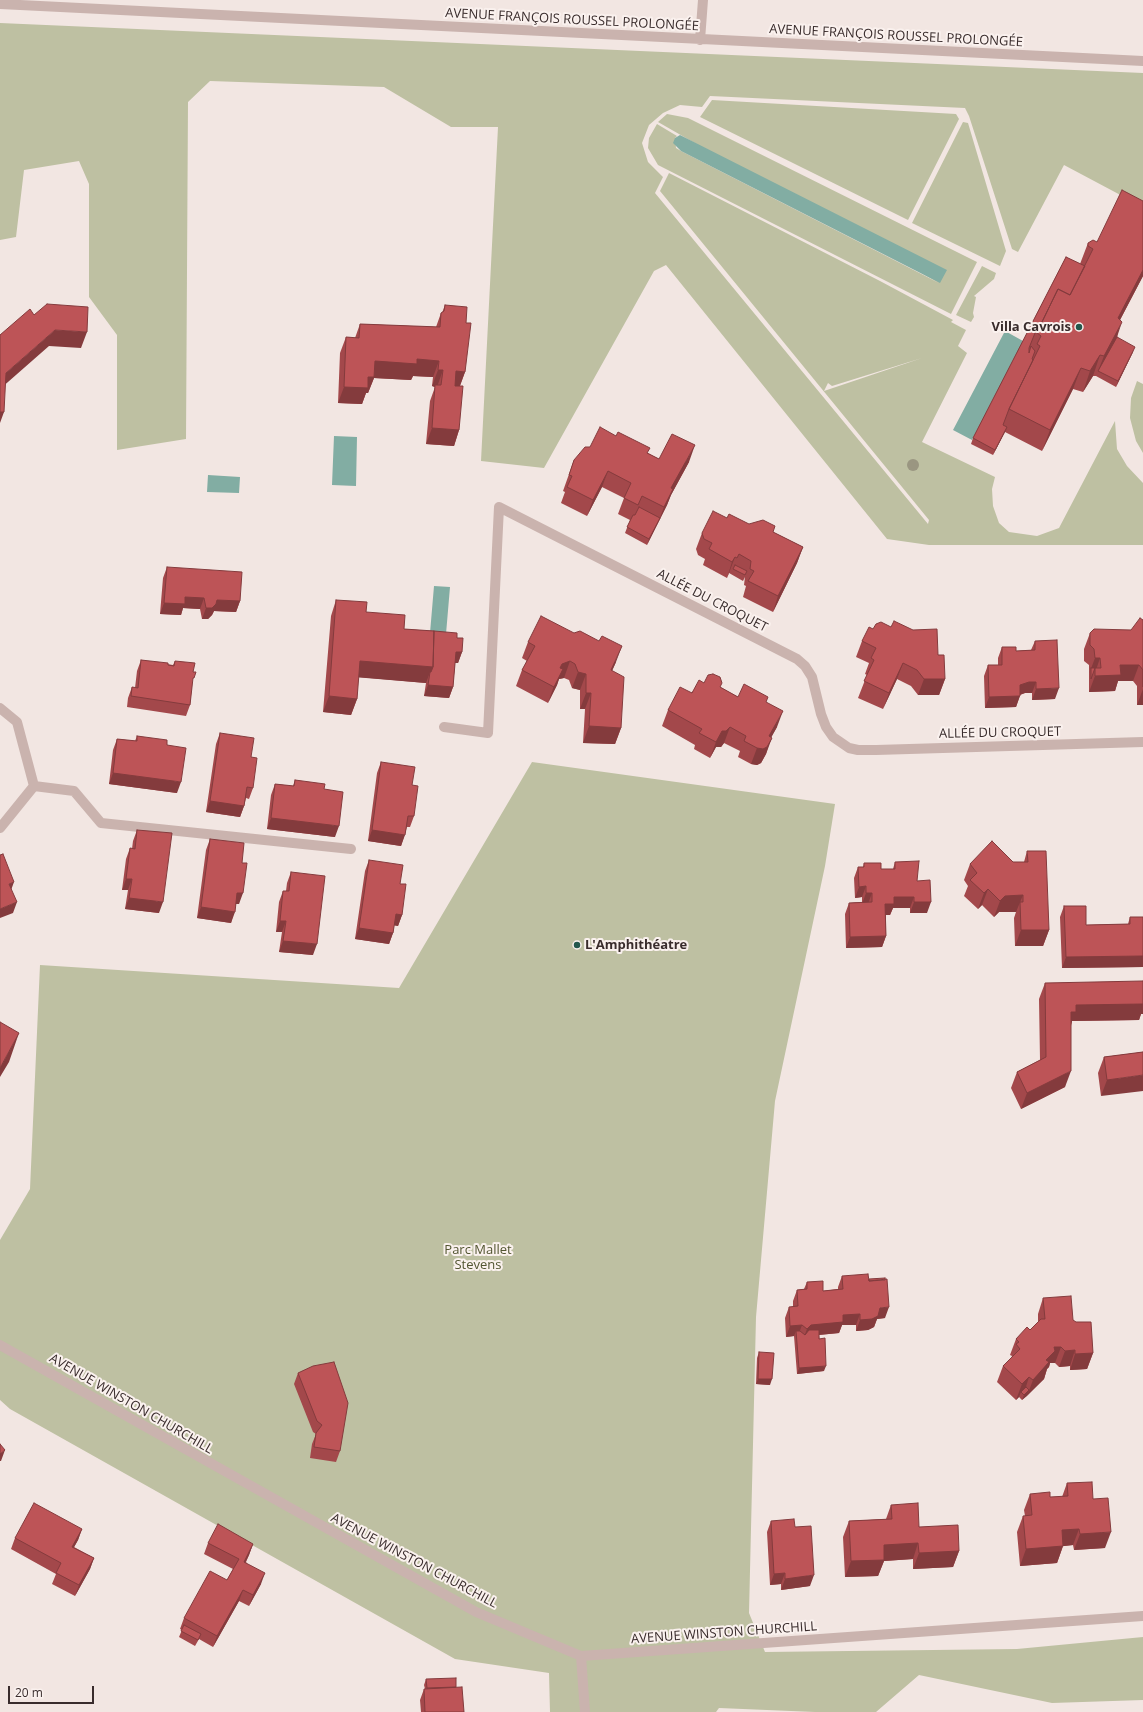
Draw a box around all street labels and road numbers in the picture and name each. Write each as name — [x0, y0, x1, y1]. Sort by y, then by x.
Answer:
street label: AVENUE FRANÇOIS ROUSSEL PROLONGÉE — [445, 6, 699, 34]
street label: AVENUE FRANÇOIS ROUSSEL PROLONGÉE — [769, 22, 1023, 50]
street label: ALLÉE DU CROQUET — [654, 566, 770, 636]
street label: ALLÉE DU CROQUET — [939, 724, 1061, 742]
street label: AVENUE WINSTON CHURCHILL — [46, 1351, 216, 1457]
street label: AVENUE WINSTON CHURCHILL — [328, 1510, 500, 1612]
street label: AVENUE WINSTON CHURCHILL — [631, 1619, 817, 1647]

